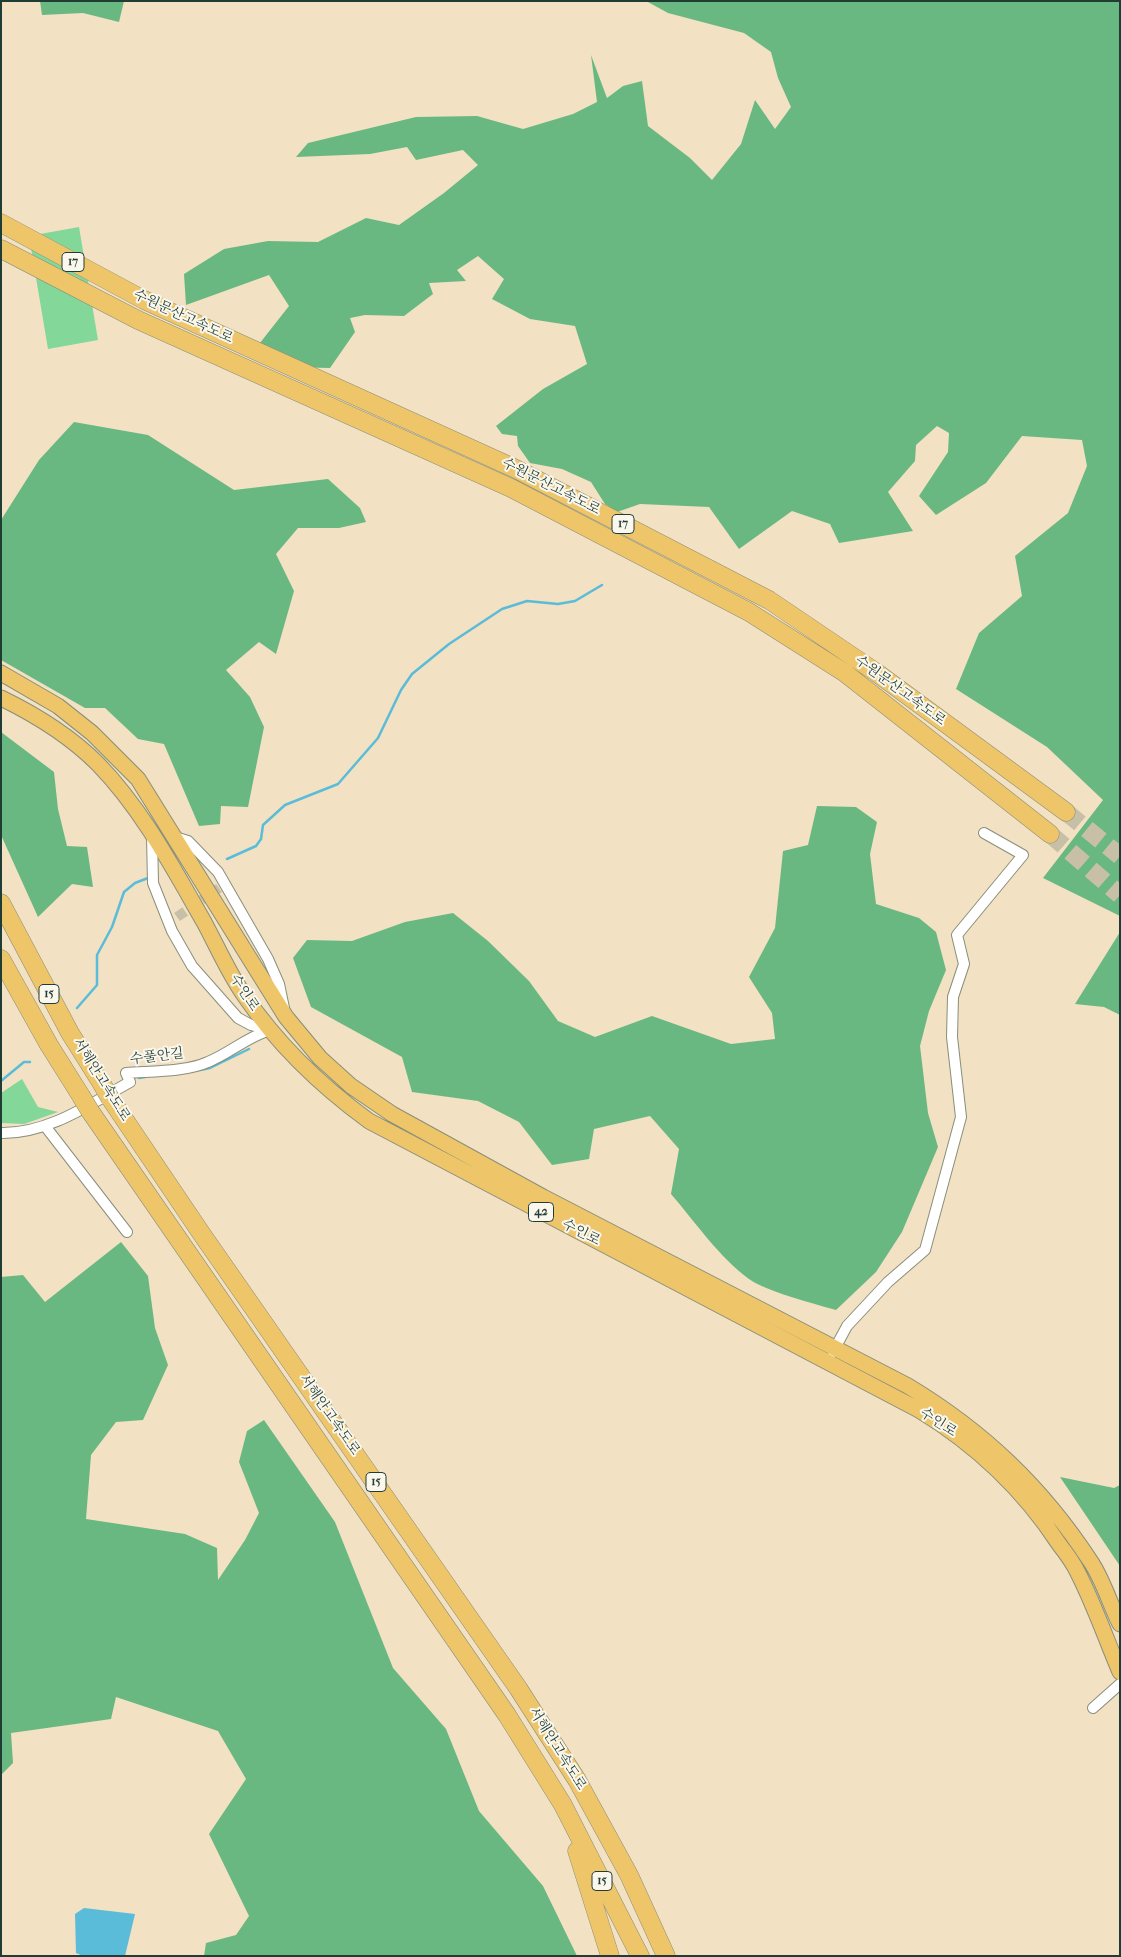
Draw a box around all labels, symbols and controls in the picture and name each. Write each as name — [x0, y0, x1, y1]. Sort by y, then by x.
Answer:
road number: 17 — [62, 252, 84, 272]
street label: 수원문산고속도로 — [130, 287, 236, 347]
street label: 수원문산고속도로 — [499, 455, 603, 519]
road number: 17 — [612, 514, 634, 534]
street label: 수원문산고속도로 — [851, 652, 949, 730]
street label: 수인로 — [226, 971, 262, 1015]
road number: 15 — [39, 984, 59, 1004]
street label: 서해안고속도로 — [69, 1035, 133, 1125]
street label: 수풀안길 — [129, 1045, 185, 1069]
road number: 42 — [528, 1202, 554, 1222]
street label: 수인로 — [559, 1216, 603, 1250]
street label: 서해안고속도로 — [295, 1371, 363, 1459]
street label: 수인로 — [916, 1405, 960, 1441]
road number: 15 — [366, 1472, 386, 1491]
street label: 서해안고속도로 — [525, 1704, 589, 1794]
road number: 15 — [592, 1872, 612, 1890]

